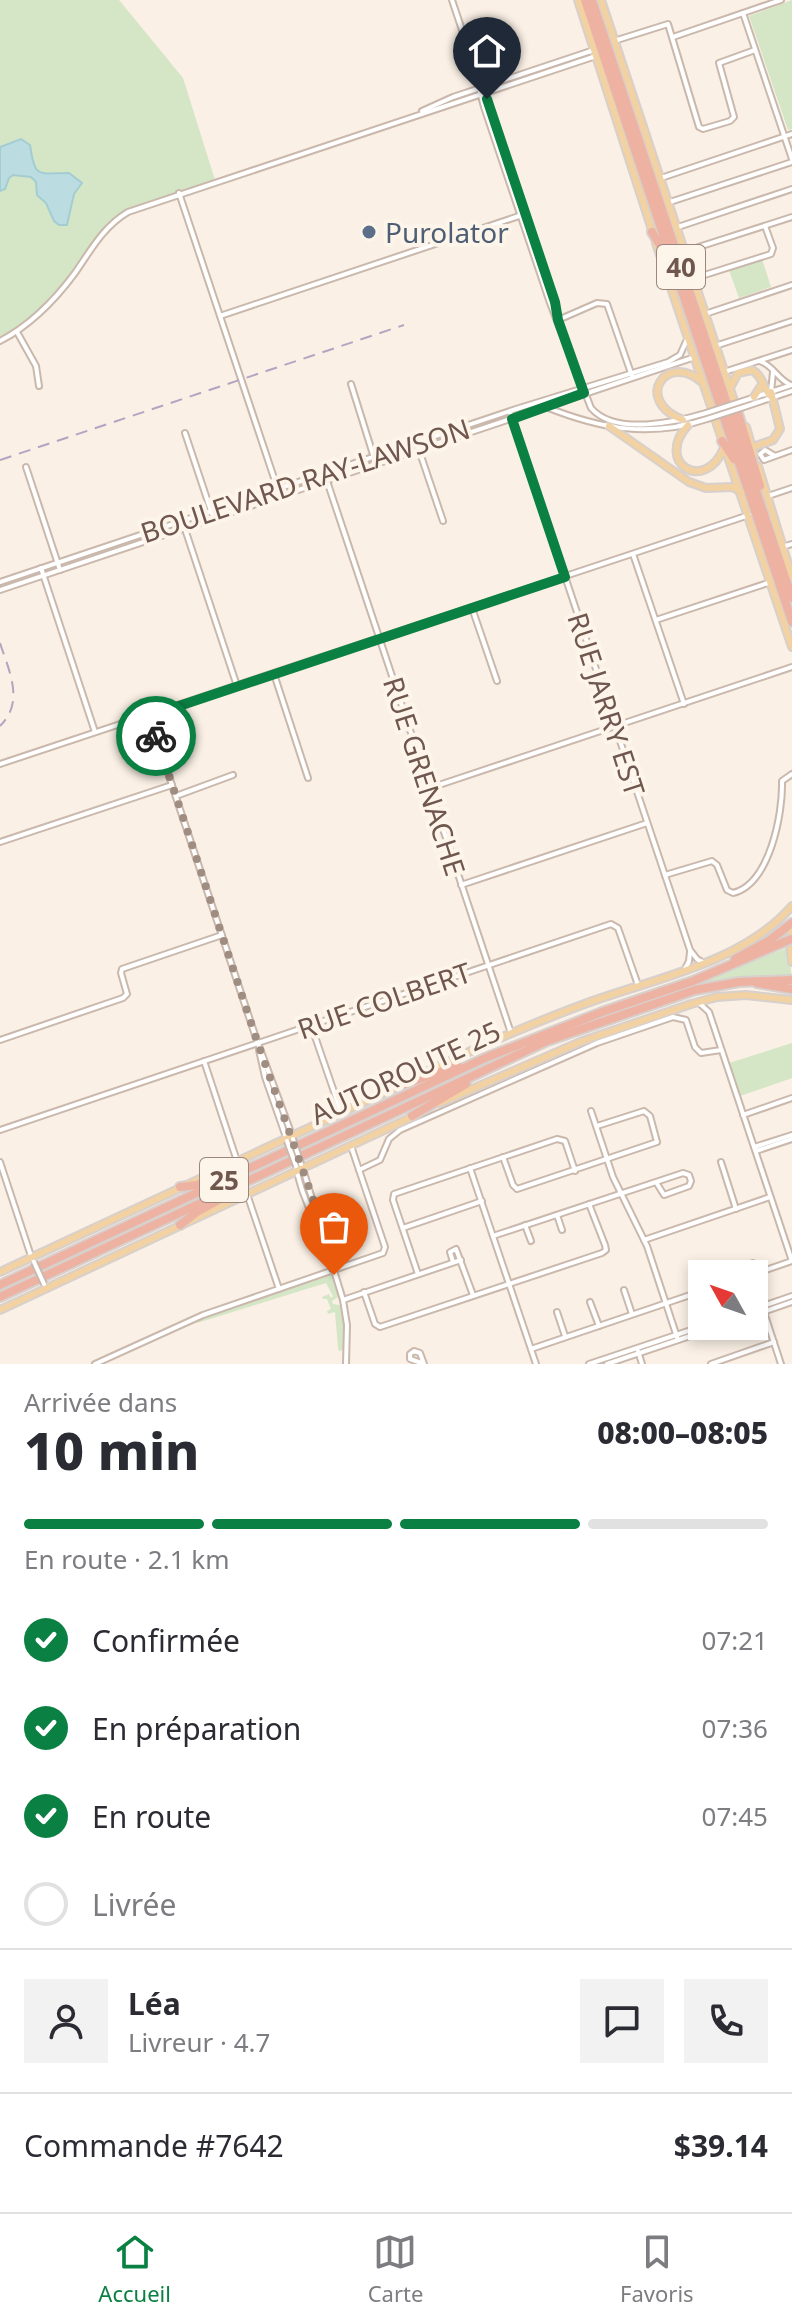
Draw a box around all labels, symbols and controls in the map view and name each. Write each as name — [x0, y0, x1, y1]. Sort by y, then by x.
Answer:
pin — [453, 17, 521, 99]
icon: home — [465, 29, 509, 73]
place label: Purolator — [385, 213, 509, 251]
marker: Purolator — [360, 223, 378, 241]
road number: 40 — [657, 245, 705, 289]
street label: BOULEVARD RAY-LAWSON — [136, 409, 474, 551]
street label: RUE JARRY EST — [559, 607, 655, 801]
street label: RUE GRENACHE — [375, 672, 475, 880]
courier — [116, 696, 196, 776]
icon: bike — [134, 714, 178, 758]
street label: RUE COLBERT — [292, 952, 476, 1047]
street label: AUTOROUTE 25 — [304, 1011, 506, 1133]
road number: 25 — [200, 1158, 248, 1202]
pin — [300, 1193, 368, 1275]
icon: bag — [312, 1205, 356, 1249]
north arrow — [688, 1260, 768, 1340]
map controls — [688, 1260, 768, 1340]
text: Arrivée dans — [24, 1384, 177, 1420]
text: 08:00–08:05 — [597, 1412, 768, 1453]
text: 10 min — [24, 1414, 199, 1485]
text: En route · 2.1 km — [24, 1541, 230, 1577]
icon: check — [24, 1618, 68, 1662]
text: Confirmée — [92, 1620, 240, 1661]
text: 07:21 — [702, 1622, 768, 1658]
icon: check — [24, 1706, 68, 1750]
text: En préparation — [92, 1708, 301, 1749]
text: 07:36 — [702, 1710, 768, 1746]
icon: check — [24, 1794, 68, 1838]
text: En route — [92, 1796, 211, 1837]
text: 07:45 — [702, 1798, 768, 1834]
text: Livrée — [92, 1884, 176, 1925]
button: person — [24, 1979, 108, 2063]
button: chat — [580, 1979, 664, 2063]
button: phone — [684, 1979, 768, 2063]
text: Léa — [128, 1983, 181, 2024]
text: Livreur · 4.7 — [128, 2024, 270, 2060]
text: Commande #7642 — [24, 2125, 284, 2166]
text: $39.14 — [674, 2125, 768, 2166]
tab: Accueil — [98, 2230, 171, 2308]
tab: Carte — [368, 2230, 423, 2308]
tab: Favoris — [620, 2230, 694, 2308]

